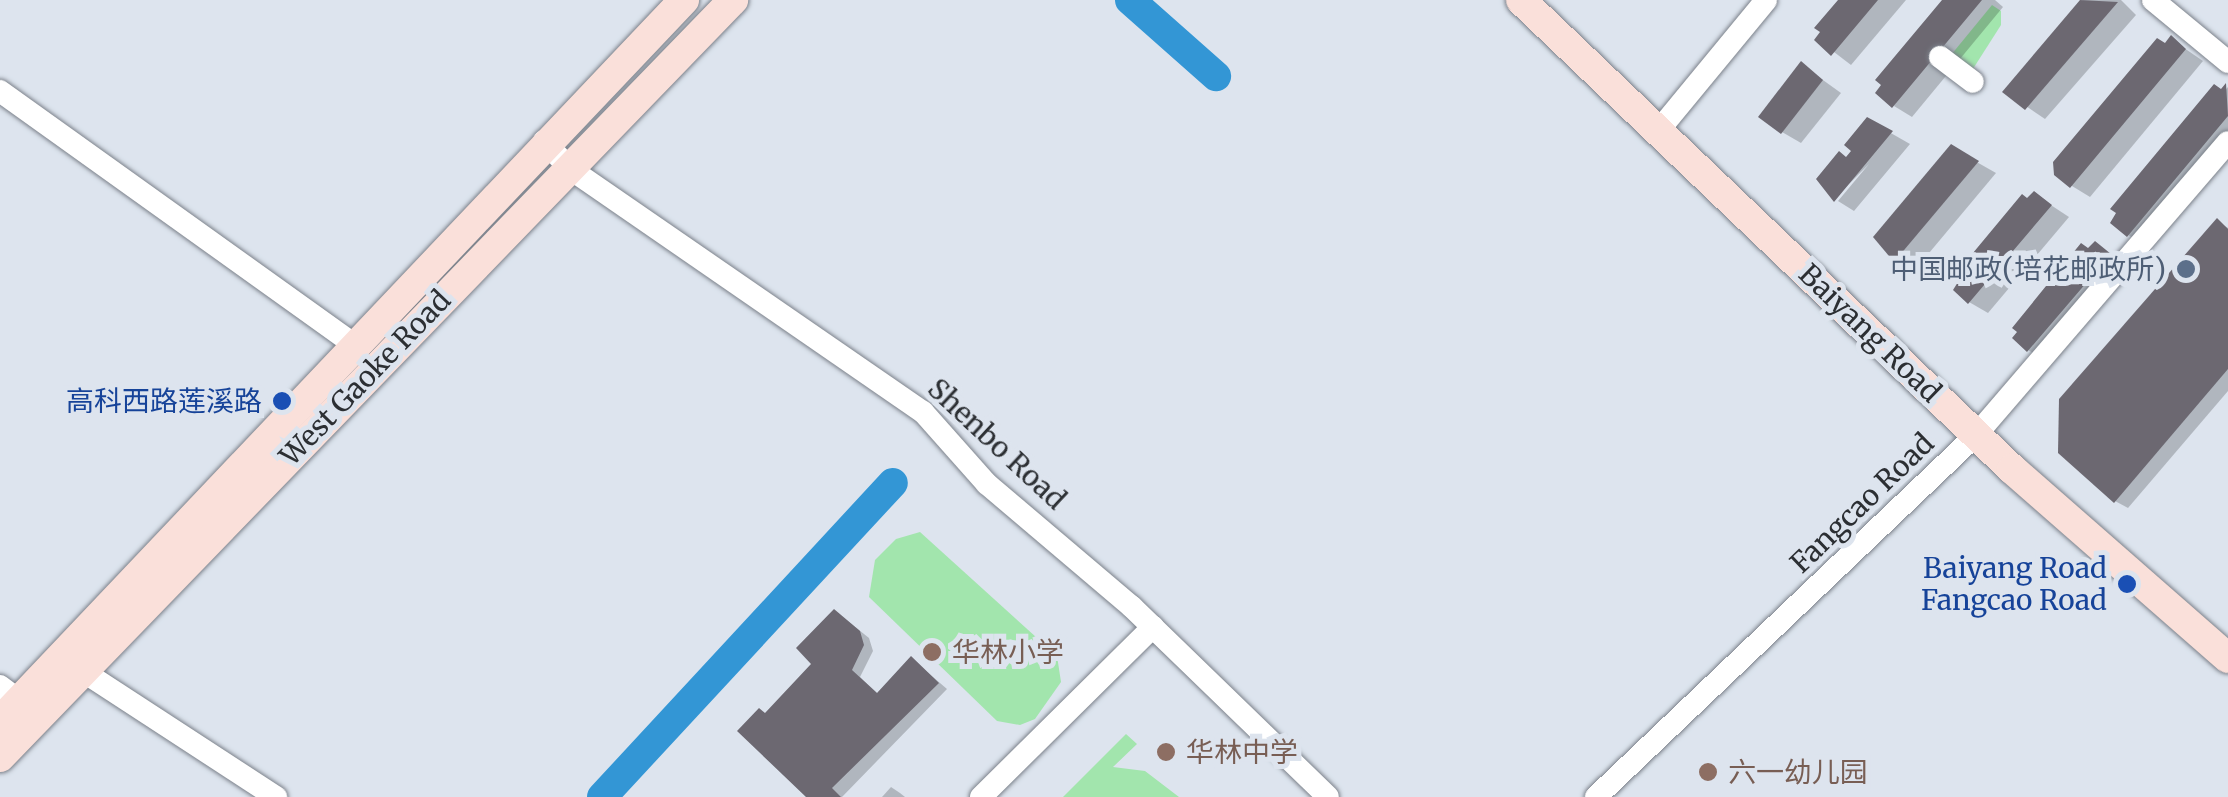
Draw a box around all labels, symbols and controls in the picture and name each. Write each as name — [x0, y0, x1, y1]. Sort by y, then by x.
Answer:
place label: 中国邮政(培花邮政所) — [1890, 252, 2166, 286]
street label: Baiyang Road — [1792, 257, 1948, 409]
marker: 中国邮政(培花邮政所) — [2175, 258, 2197, 280]
street label: West Gaoke Road — [273, 283, 457, 473]
street label: Shenbo Road — [921, 372, 1073, 516]
place label: 高科西路莲溪路 — [66, 384, 262, 418]
marker: 高科西路莲溪路 — [271, 390, 293, 412]
street label: Fangcao Road — [1783, 426, 1941, 580]
place label: Baiyang Road Fangcao Road — [1921, 551, 2107, 617]
marker: Baiyang Road Fangcao Road — [2116, 573, 2138, 595]
place label: 华林小学 — [952, 635, 1064, 669]
marker: 华林小学 — [921, 641, 943, 663]
place label: 华林中学 — [1186, 735, 1298, 769]
marker: 华林中学 — [1155, 741, 1177, 763]
place label: 六一幼儿园 — [1728, 755, 1868, 789]
marker: 六一幼儿园 — [1697, 761, 1719, 783]

